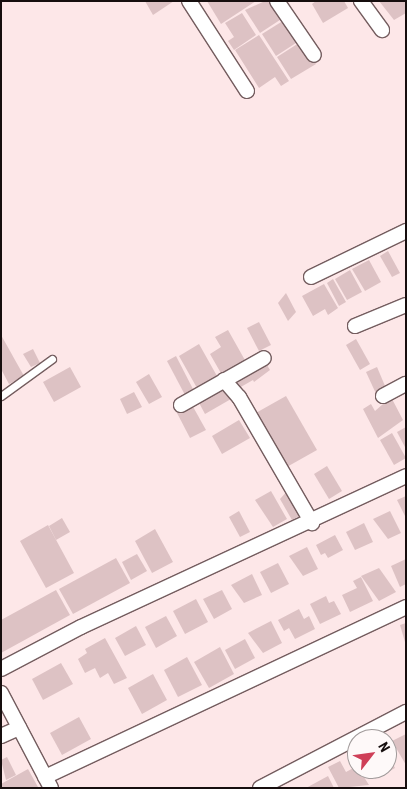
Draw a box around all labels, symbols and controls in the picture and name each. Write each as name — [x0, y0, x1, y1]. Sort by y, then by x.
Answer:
north arrow — [347, 729, 397, 779]
text: N — [375, 739, 393, 755]

